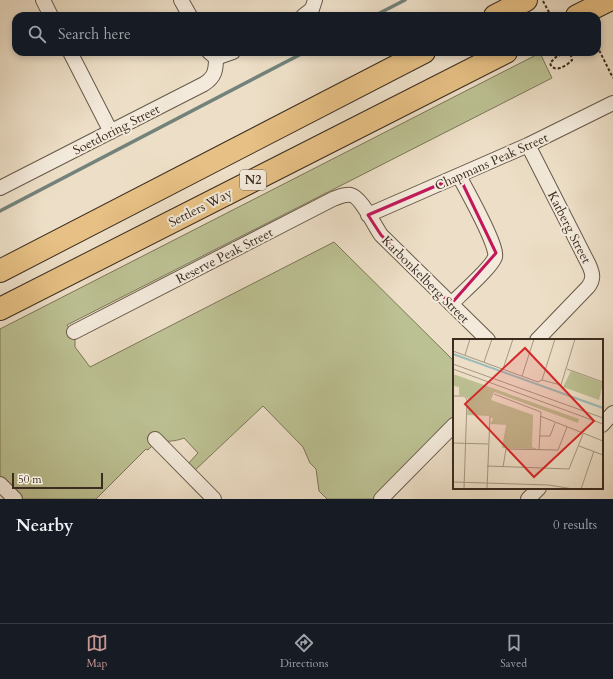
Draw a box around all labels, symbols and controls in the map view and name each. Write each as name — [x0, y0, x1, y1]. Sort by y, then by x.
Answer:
search box — [12, 12, 601, 56]
icon: search — [26, 23, 48, 45]
text: Search here — [58, 24, 131, 44]
street label: Soetdoring Street — [70, 100, 163, 160]
street label: Chapmans Peak Street — [432, 129, 551, 195]
road number: N2 — [240, 170, 266, 190]
street label: Settlers Way — [166, 184, 236, 232]
street label: Katberg Street — [543, 188, 595, 267]
street label: Reserve Peak Street — [173, 224, 276, 288]
street label: Karbonkelberg Street — [377, 232, 473, 328]
inset map — [453, 339, 603, 489]
scale bar — [12, 471, 103, 490]
text: 50 m — [18, 472, 42, 487]
text: Nearby — [16, 514, 73, 537]
text: 0 results — [553, 516, 597, 534]
tab: Map — [86, 632, 108, 671]
tab: Directions — [280, 632, 328, 671]
tab: Saved — [500, 632, 527, 671]

